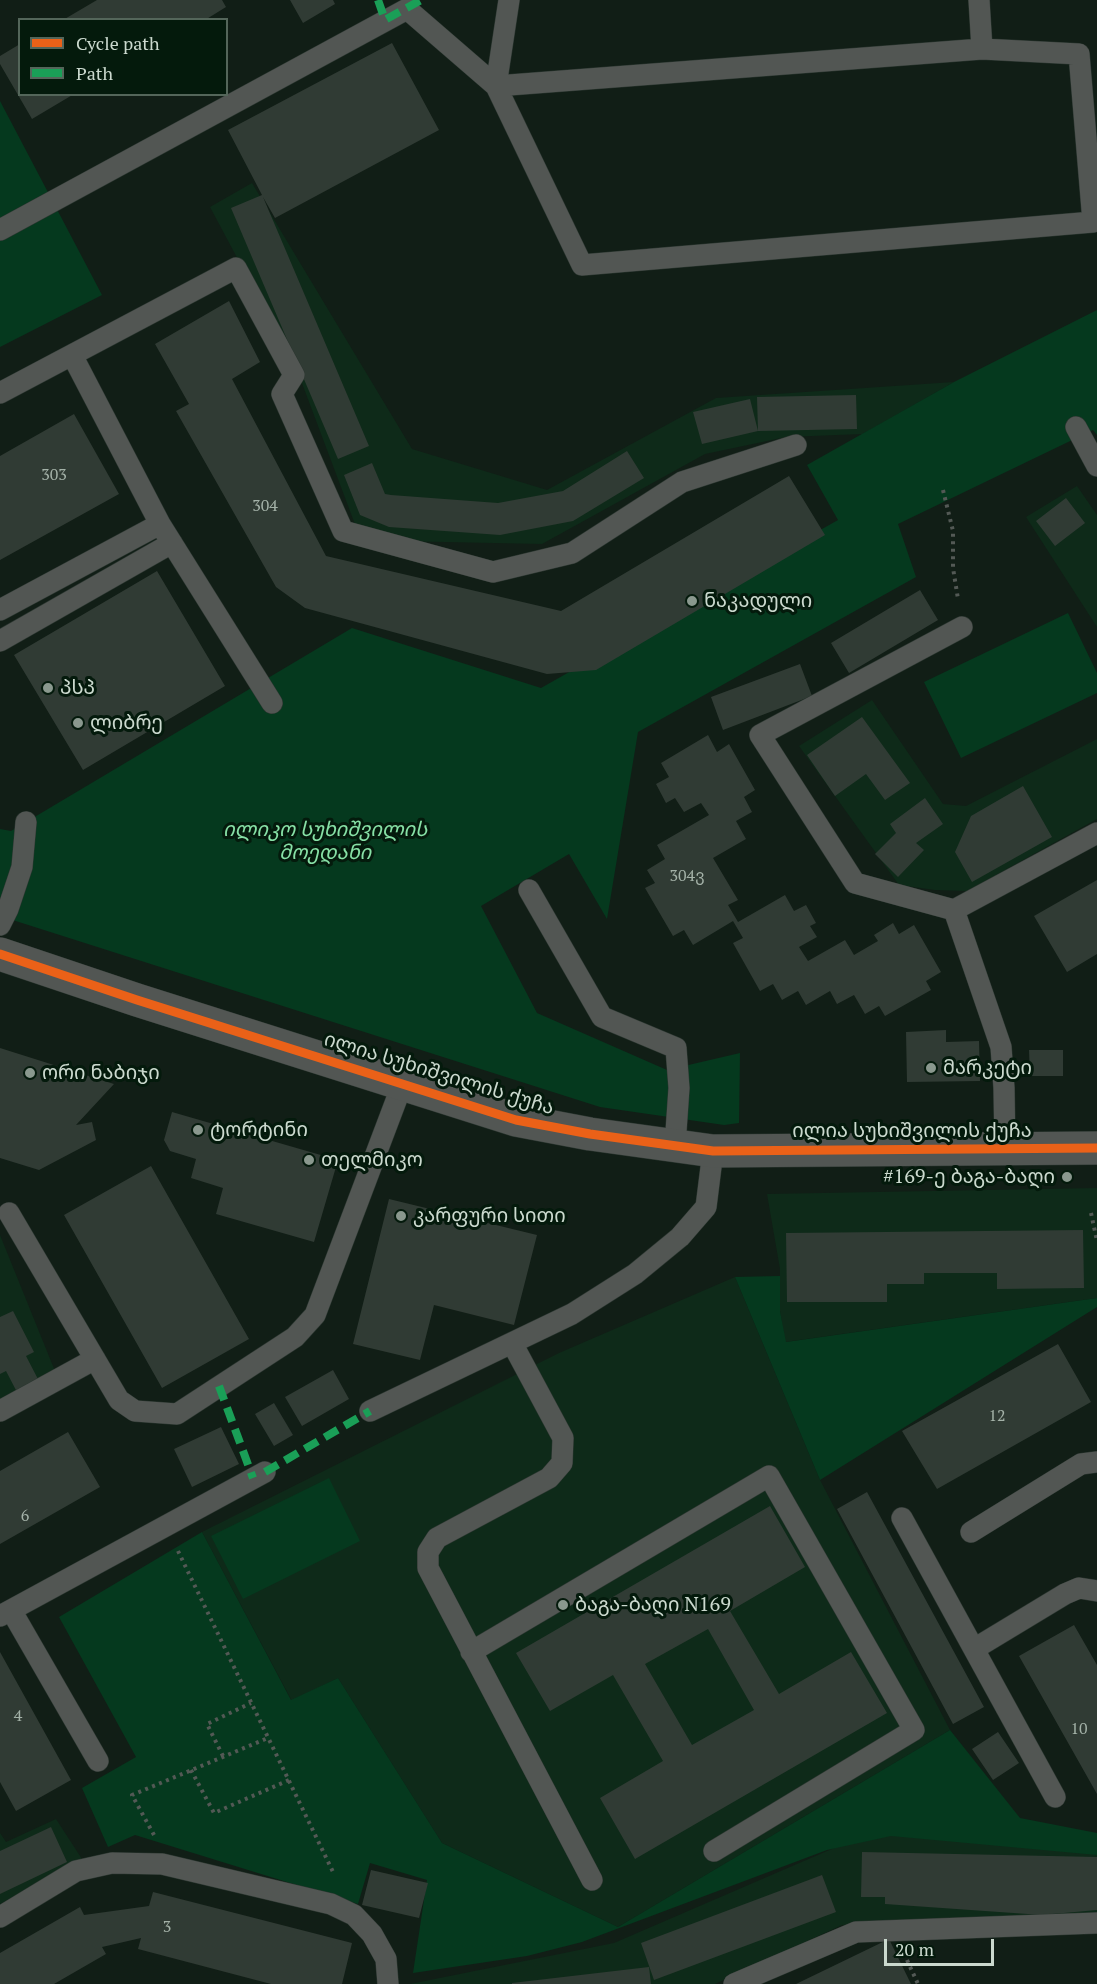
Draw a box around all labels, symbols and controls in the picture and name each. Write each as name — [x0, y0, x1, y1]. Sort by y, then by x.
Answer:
legend — [18, 18, 228, 96]
text: Cycle path — [76, 31, 160, 55]
text: Path — [76, 61, 113, 85]
house number: 303 — [41, 465, 67, 485]
house number: 304 — [252, 496, 278, 516]
place label: ნაკადული — [704, 589, 812, 613]
marker: ნაკადული — [685, 594, 699, 608]
place label: პსპ — [60, 676, 95, 700]
marker: პსპ — [41, 681, 55, 695]
place label: ლიბრე — [90, 711, 163, 735]
marker: ლიბრე — [71, 716, 85, 730]
park label: ილიკო სუხიშვილის მოედანი — [223, 818, 427, 865]
house number: 304ვ — [670, 866, 704, 886]
street label: ილია სუხიშვილის ქუჩა — [321, 1028, 557, 1120]
place label: მარკეტი — [943, 1056, 1032, 1080]
place label: ორი ნაბიჯი — [42, 1061, 160, 1085]
marker: მარკეტი — [924, 1061, 938, 1075]
marker: ორი ნაბიჯი — [23, 1066, 37, 1080]
place label: ტორტინი — [210, 1118, 308, 1142]
street label: ილია სუხიშვილის ქუჩა — [792, 1119, 1032, 1143]
marker: ტორტინი — [191, 1123, 205, 1137]
place label: თელმიკო — [321, 1148, 423, 1172]
marker: თელმიკო — [302, 1153, 316, 1167]
place label: #169-ე ბაგა-ბაღი — [883, 1165, 1055, 1189]
marker: #169-ე ბაგა-ბაღი — [1060, 1170, 1074, 1184]
place label: კარფური სითი — [413, 1204, 566, 1228]
marker: კარფური სითი — [394, 1209, 408, 1223]
house number: 12 — [988, 1406, 1006, 1426]
house number: 6 — [21, 1506, 29, 1526]
place label: ბაგა-ბაღი N169 — [575, 1593, 731, 1617]
marker: ბაგა-ბაღი N169 — [556, 1598, 570, 1612]
house number: 4 — [14, 1706, 22, 1726]
house number: 10 — [1070, 1719, 1088, 1739]
house number: 3 — [163, 1917, 171, 1937]
scale bar — [887, 1927, 996, 1965]
text: 20 m — [895, 1937, 934, 1961]

